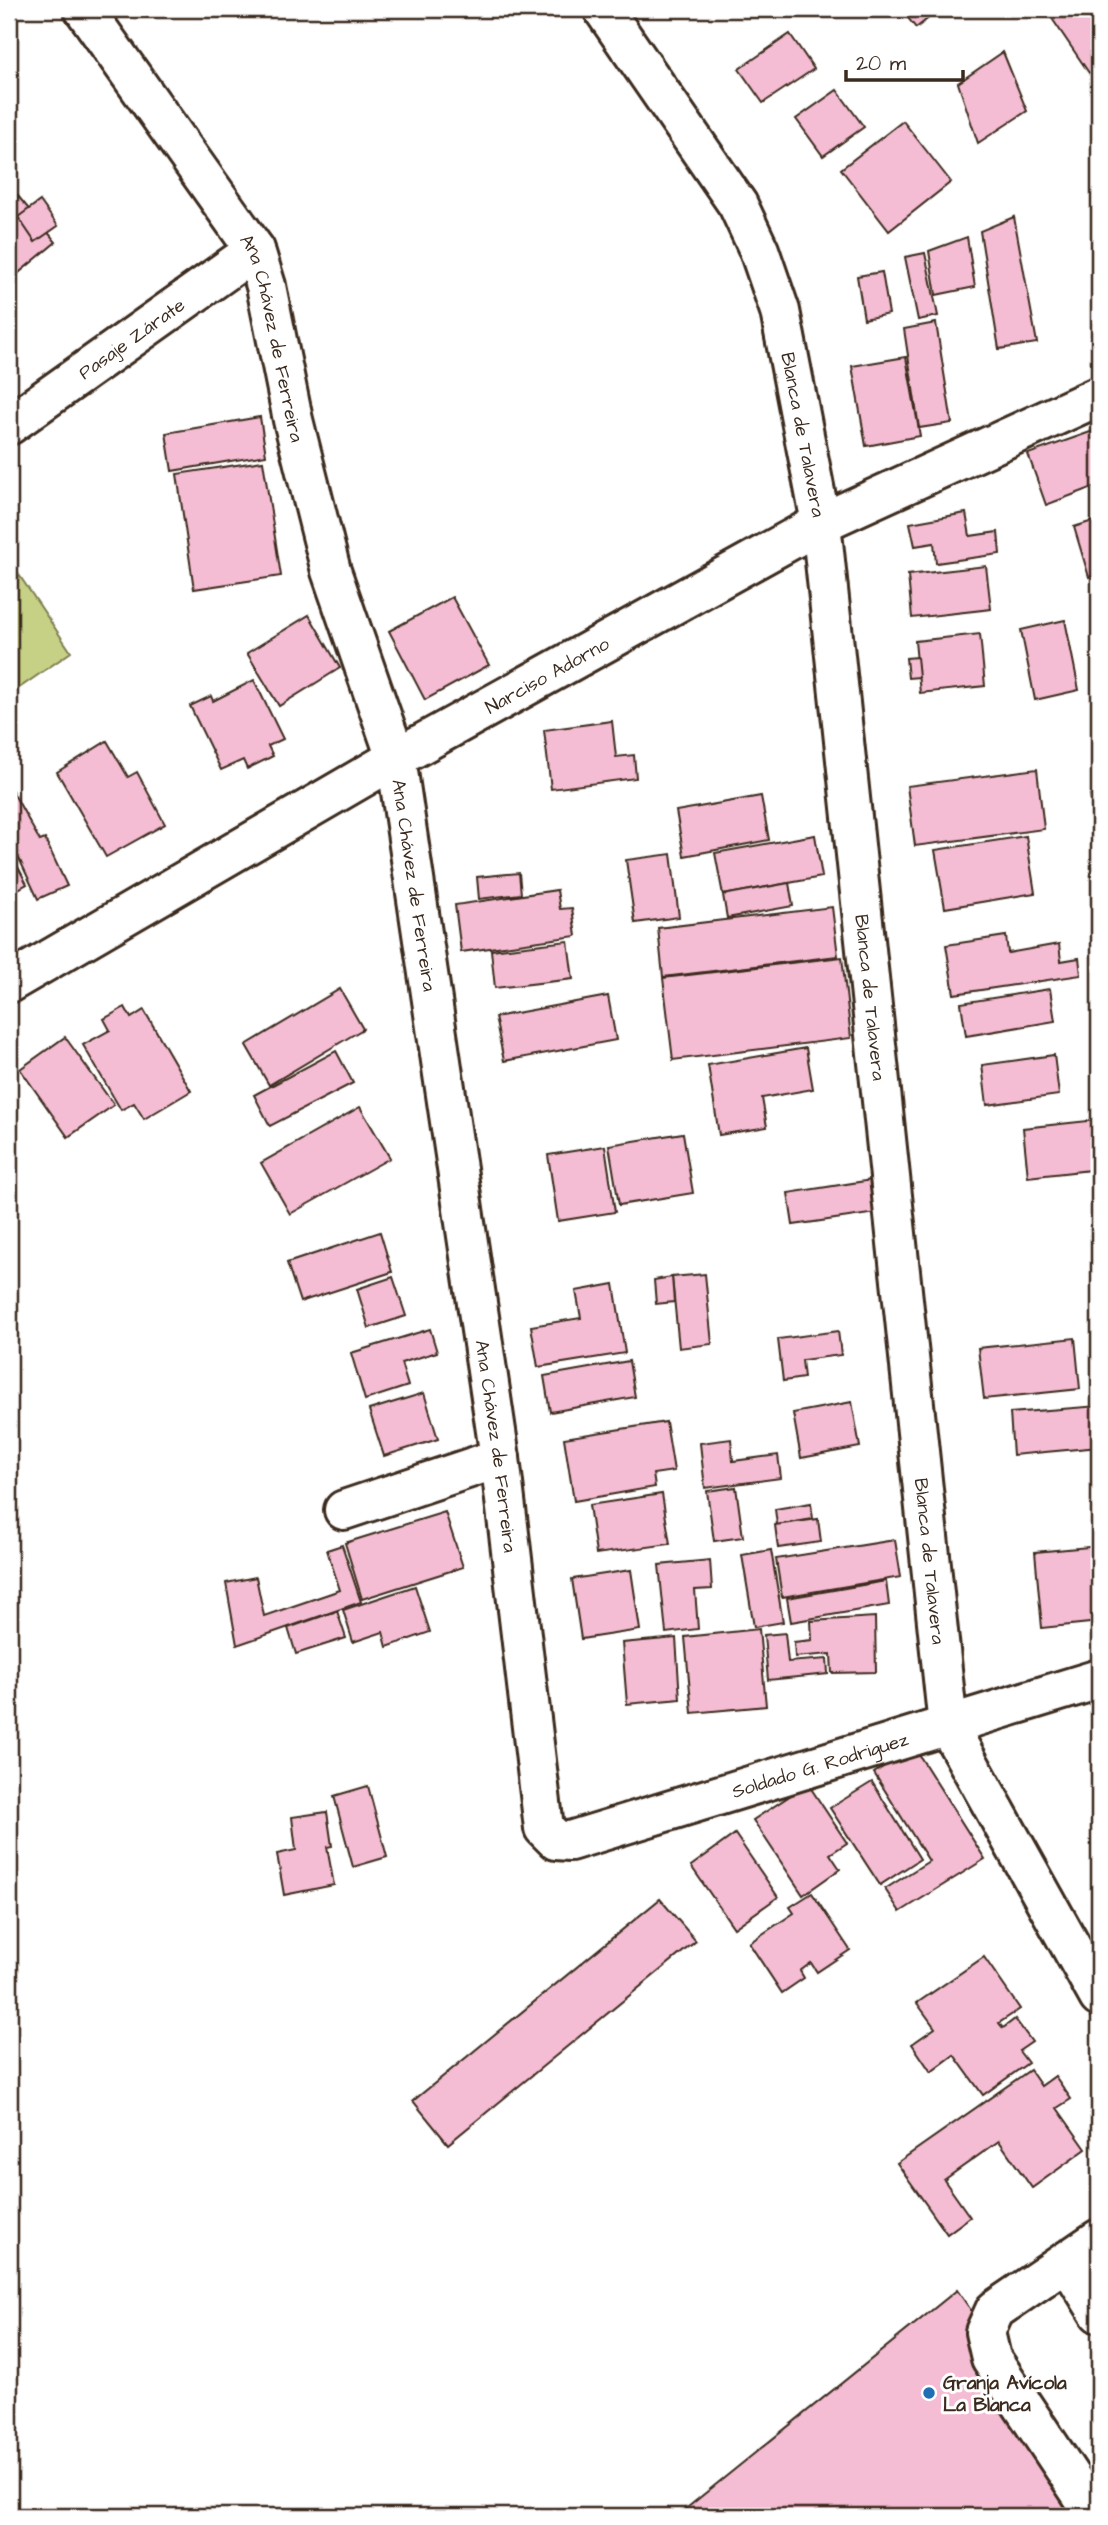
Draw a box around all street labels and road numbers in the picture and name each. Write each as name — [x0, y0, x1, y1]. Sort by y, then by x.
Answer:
street label: Ana Chávez de Ferreira — [233, 229, 310, 445]
street label: Pasaje Zárate — [73, 292, 191, 387]
street label: Blanca de Talavera — [773, 350, 832, 520]
street label: Narciso Adorno — [481, 631, 615, 721]
street label: Ana Chávez de Ferreira — [384, 777, 443, 993]
street label: Blanca de Talavera — [847, 913, 892, 1082]
street label: Ana Chávez de Ferreira — [468, 1338, 523, 1554]
street label: Blanca de Talavera — [907, 1477, 951, 1646]
street label: Soldado G. Rodriguez — [729, 1726, 912, 1806]

